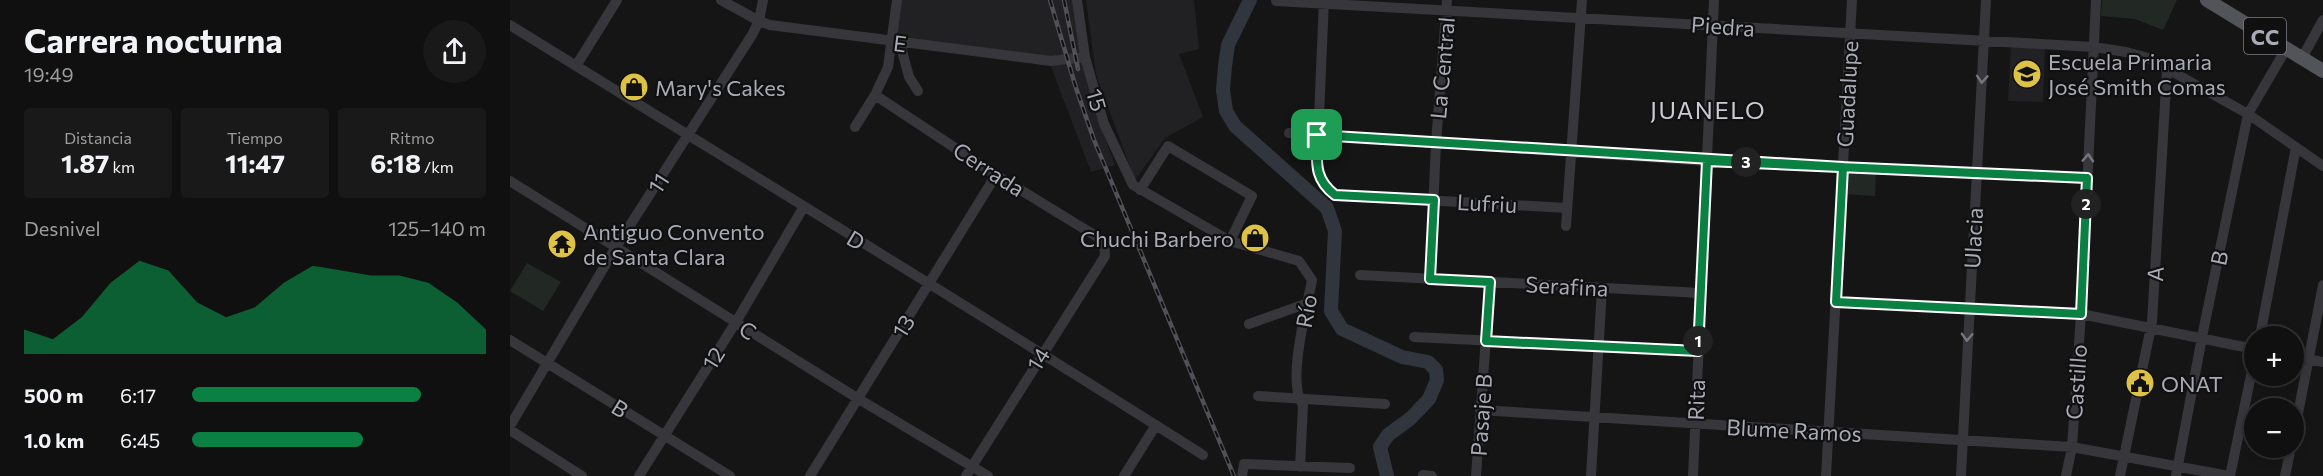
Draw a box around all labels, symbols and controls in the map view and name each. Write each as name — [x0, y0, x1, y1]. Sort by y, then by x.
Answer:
street label: Piedra — [1690, 10, 1756, 42]
street label: La Central — [1424, 16, 1460, 120]
road number: CC — [2244, 18, 2286, 54]
text: Carrera nocturna — [24, 19, 283, 60]
button: share — [423, 20, 486, 83]
street label: E — [892, 29, 908, 57]
street label: Guadalupe — [1831, 40, 1863, 148]
place label: Escuela Primaria José Smith Comas — [2048, 48, 2226, 100]
school or university icon: Escuela Primaria José Smith Comas — [2011, 58, 2043, 90]
text: 19:49 — [24, 62, 74, 86]
shop icon: Mary's Cakes — [618, 71, 650, 103]
place label: Mary's Cakes — [655, 74, 786, 101]
one-way arrow — [1976, 75, 1989, 84]
street label: 15 — [1081, 86, 1113, 114]
district label: JUANELO — [1650, 95, 1766, 124]
pin — [1291, 109, 1342, 160]
icon: arrive — [1300, 118, 1333, 151]
text: Distancia — [64, 128, 132, 147]
text: Tiempo — [227, 128, 283, 147]
text: Ritmo — [390, 128, 434, 147]
street label: Cerrada — [948, 136, 1030, 202]
text: 1.87 — [61, 147, 109, 178]
text: 11:47 — [225, 147, 285, 178]
text: 6:18 — [370, 147, 421, 178]
pin: 3 — [1731, 147, 1761, 177]
text: 3 — [1741, 152, 1751, 171]
one-way arrow — [2081, 153, 2094, 162]
text: km — [109, 157, 135, 176]
text: /km — [421, 157, 454, 176]
street label: 11 — [642, 168, 674, 198]
street label: Lufriu — [1456, 188, 1518, 218]
pin: 2 — [2071, 189, 2101, 219]
text: 2 — [2081, 194, 2091, 213]
street label: Ulacia — [1958, 207, 1988, 269]
text: Desnivel — [24, 216, 101, 240]
text: 125–140 m — [388, 216, 486, 240]
place label: Antiguo Convento de Santa Clara — [583, 218, 765, 270]
shop icon: Chuchi Barbero — [1239, 222, 1271, 254]
street label: D — [842, 224, 870, 256]
place label: Chuchi Barbero — [1080, 225, 1234, 252]
temple icon: Antiguo Convento de Santa Clara — [546, 228, 578, 260]
street label: B — [2204, 248, 2234, 268]
street label: A — [2141, 266, 2169, 282]
street label: Serafina — [1525, 270, 1609, 302]
street label: Río — [1290, 292, 1322, 330]
street label: 13 — [886, 310, 920, 342]
street label: C — [734, 315, 762, 345]
pin: 1 — [1683, 326, 1713, 356]
map controls — [2244, 326, 2304, 458]
button: + — [2244, 326, 2304, 386]
text: 1 — [1694, 331, 1702, 350]
one-way arrow — [1961, 332, 1974, 341]
street label: 12 — [696, 342, 730, 374]
street label: 14 — [1021, 342, 1055, 376]
street label: Castillo — [2060, 343, 2092, 421]
public building icon: ONAT — [2124, 367, 2156, 399]
place label: ONAT — [2161, 370, 2223, 397]
street label: Pasaje B — [1465, 373, 1497, 457]
street label: Rita — [1682, 379, 1710, 421]
text: 500 m — [24, 383, 84, 407]
text: 6:17 — [120, 383, 156, 407]
street label: B — [607, 393, 633, 423]
button: − — [2244, 398, 2304, 458]
street label: Blume Ramos — [1726, 413, 1862, 447]
text: 1.0 km — [24, 428, 84, 452]
text: 6:45 — [120, 428, 160, 452]

